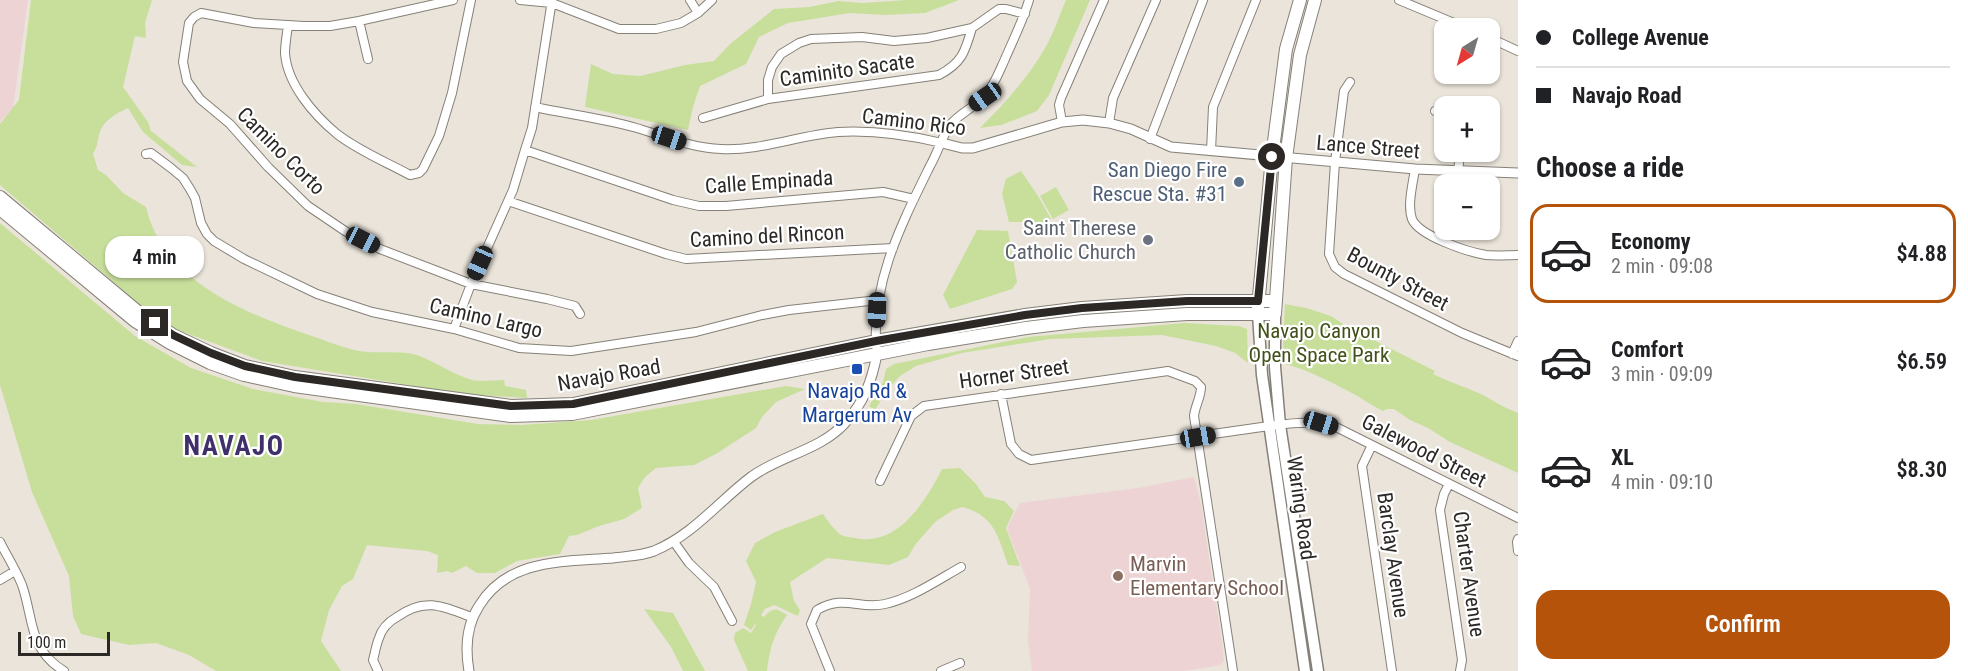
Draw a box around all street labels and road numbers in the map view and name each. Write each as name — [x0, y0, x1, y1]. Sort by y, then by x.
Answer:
street label: Caminito Sacate — [778, 49, 916, 91]
street label: Camino Corto — [232, 102, 330, 200]
street label: Camino Rico — [861, 104, 967, 140]
street label: Lance Street — [1315, 131, 1421, 163]
street label: Calle Empinada — [704, 166, 834, 198]
street label: Camino del Rincon — [689, 220, 845, 252]
street label: Bounty Street — [1343, 242, 1453, 316]
street label: Camino Largo — [427, 293, 545, 343]
street label: Navajo Road — [556, 354, 662, 396]
street label: Horner Street — [958, 354, 1070, 394]
street label: Galewood Street — [1358, 409, 1490, 493]
street label: Waring Road — [1282, 455, 1320, 561]
street label: Barclay Avenue — [1372, 491, 1414, 619]
street label: Charter Avenue — [1448, 510, 1490, 639]

